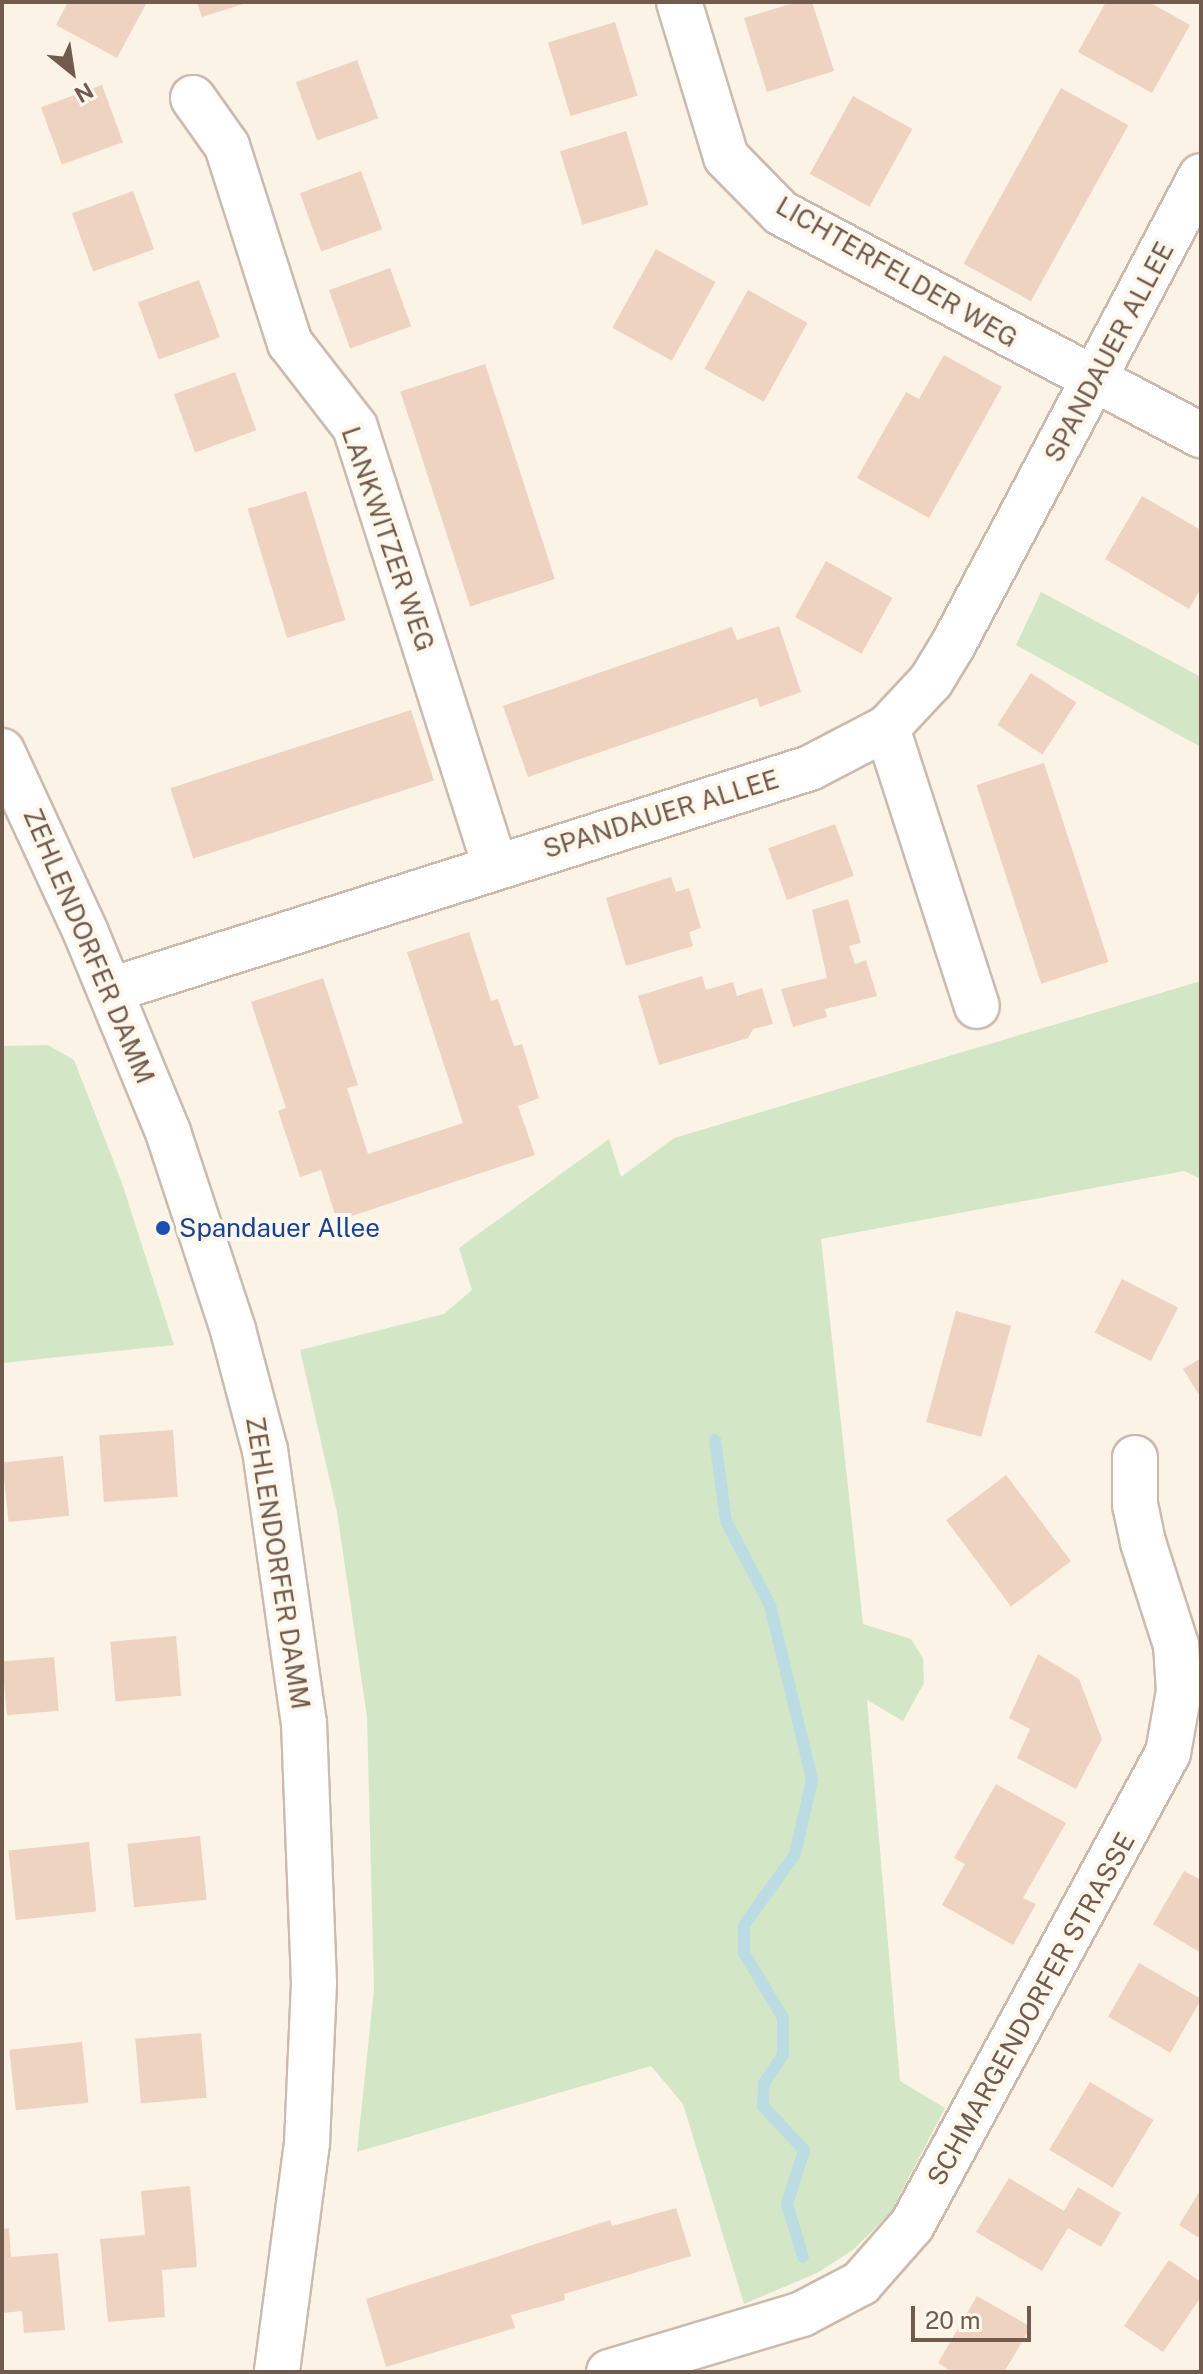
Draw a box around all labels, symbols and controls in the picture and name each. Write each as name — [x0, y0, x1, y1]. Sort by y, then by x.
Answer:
north arrow — [32, 32, 112, 112]
text: N — [70, 77, 98, 108]
street label: LICHTERFELDER WEG — [770, 190, 1024, 354]
street label: SPANDAUER ALLEE — [1038, 237, 1180, 467]
street label: LANKWITZER WEG — [335, 422, 441, 656]
street label: SPANDAUER ALLEE — [539, 763, 783, 865]
street label: ZEHLENDORFER DAMM — [17, 804, 161, 1088]
place label: Spandauer Allee — [179, 1212, 380, 1244]
marker: Spandauer Allee — [154, 1219, 172, 1237]
street label: ZEHLENDORFER DAMM — [239, 1414, 317, 1712]
street label: SCHMARGENDORFER STRASSE — [921, 1827, 1141, 2191]
scale bar — [915, 2290, 1035, 2340]
text: 20 m — [925, 2306, 981, 2334]

